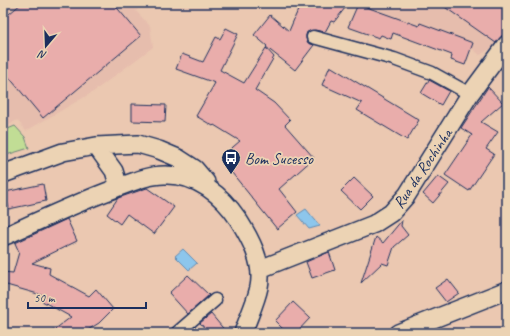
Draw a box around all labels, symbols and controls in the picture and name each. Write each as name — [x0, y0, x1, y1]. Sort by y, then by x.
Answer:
north arrow — [26, 26, 66, 66]
text: N — [35, 47, 48, 63]
street label: Rua da Rochinha — [389, 124, 458, 212]
bus stop icon: Bom Sucesso — [220, 147, 242, 175]
place label: Bom Sucesso — [245, 149, 314, 169]
scale bar — [28, 284, 146, 310]
text: 50 m — [34, 290, 56, 306]

